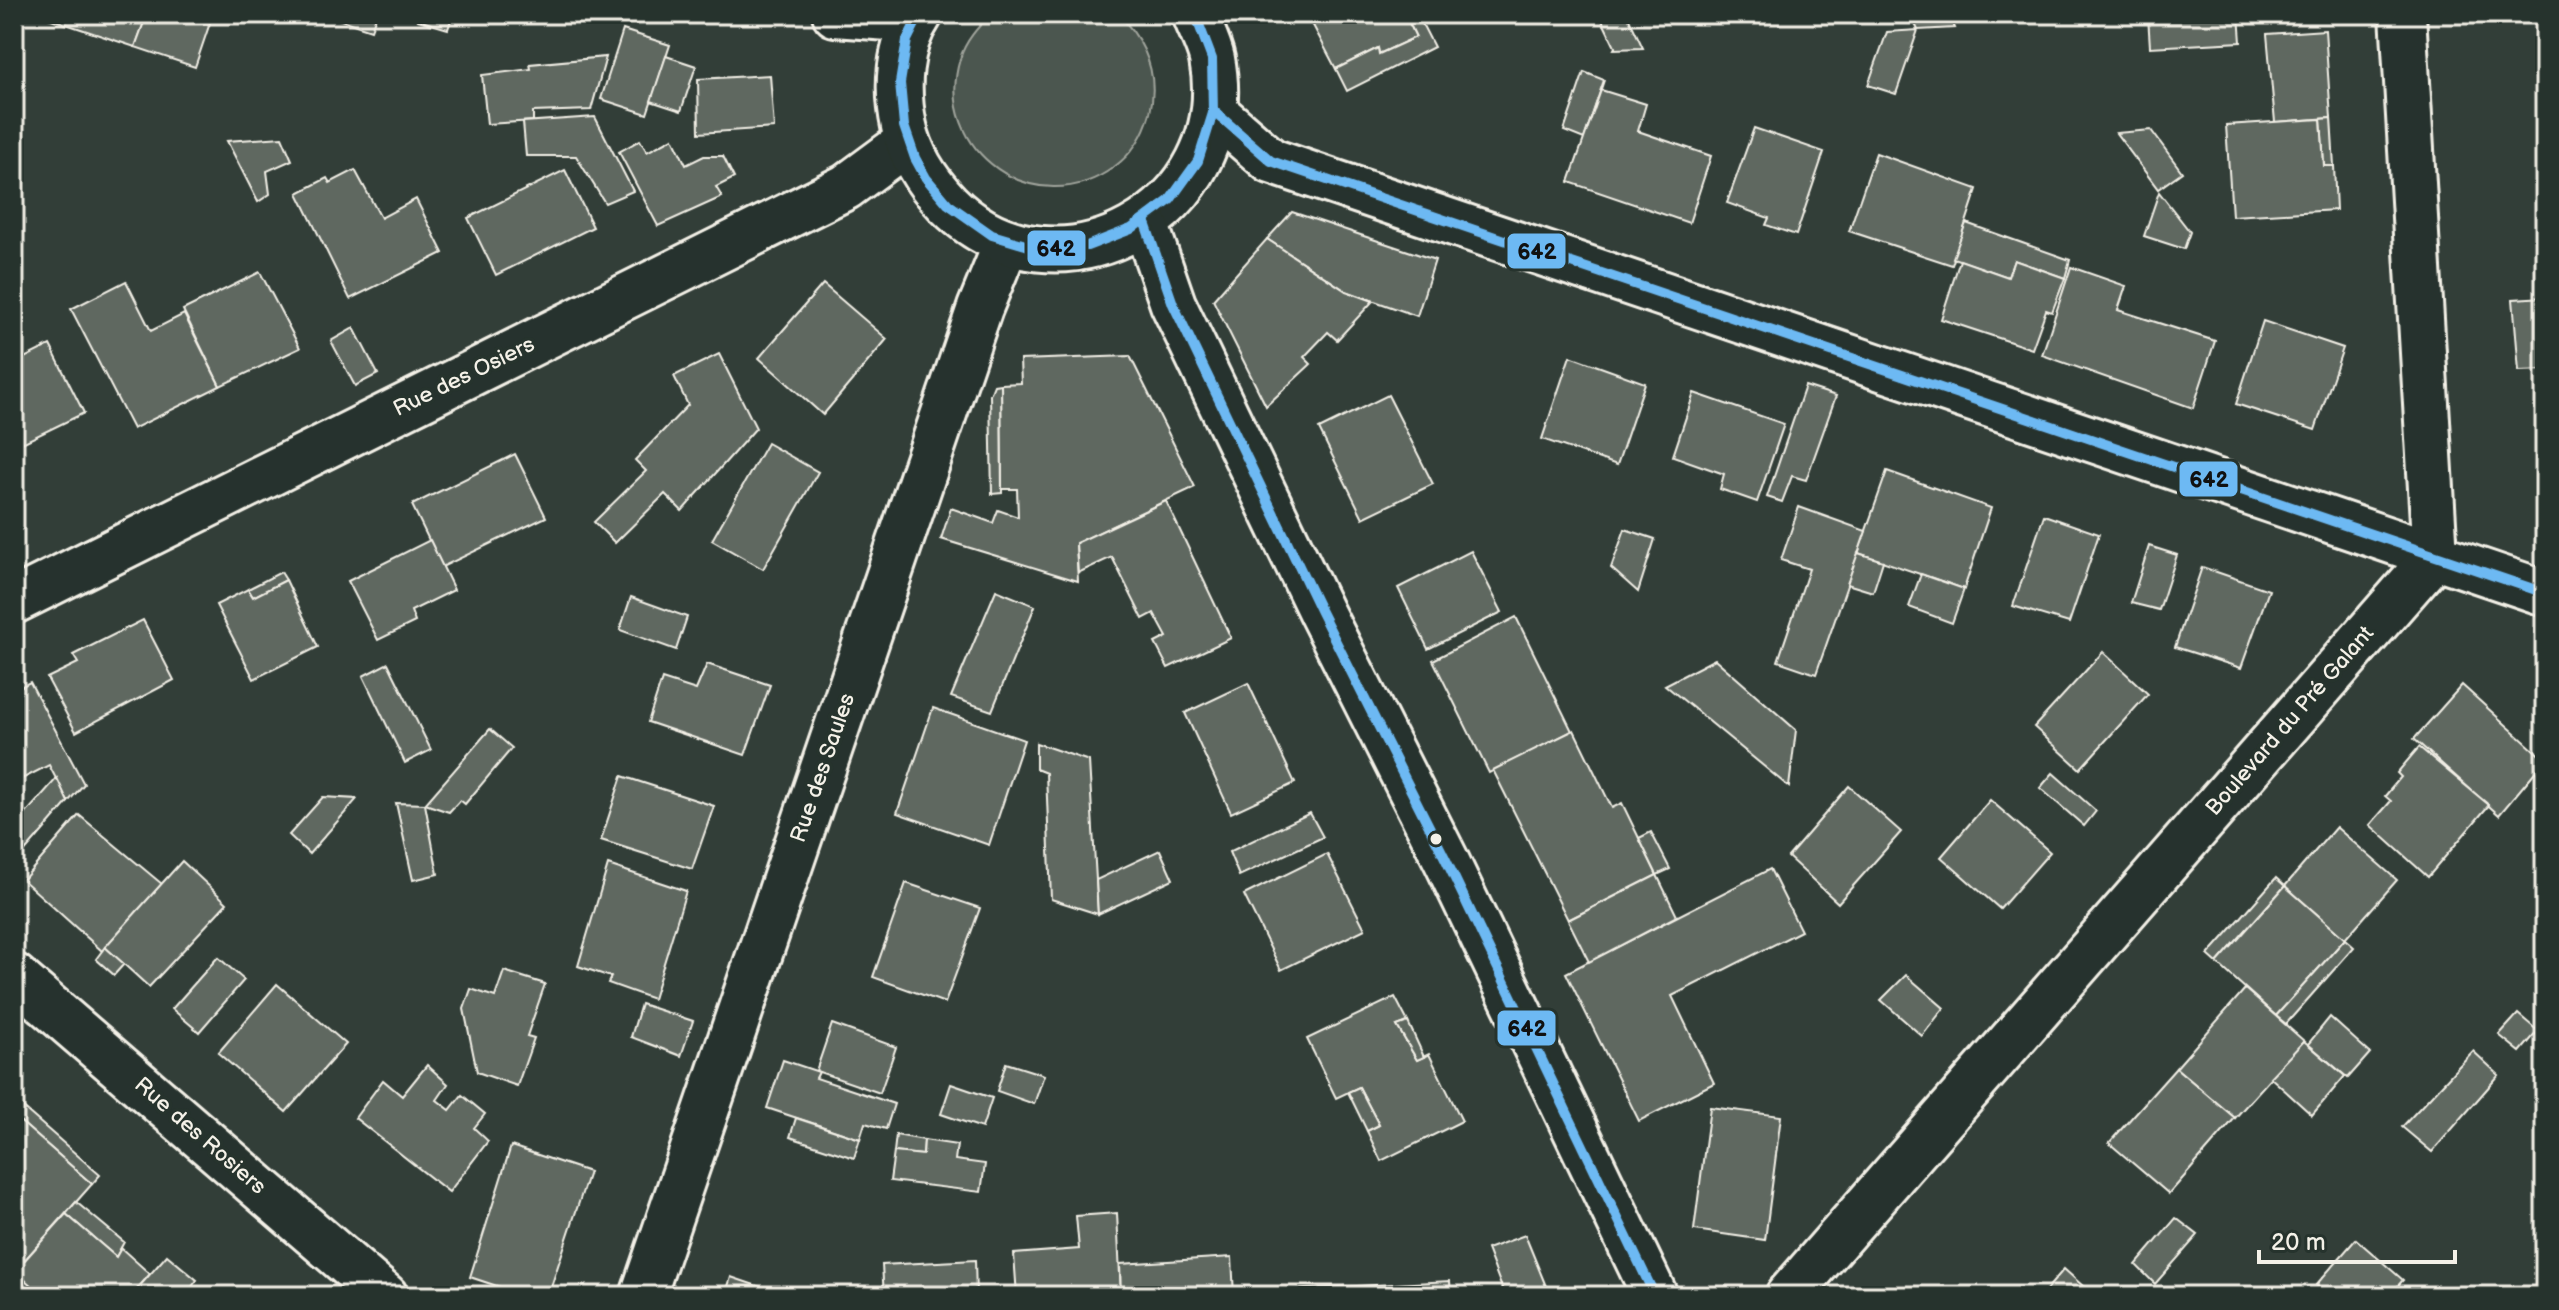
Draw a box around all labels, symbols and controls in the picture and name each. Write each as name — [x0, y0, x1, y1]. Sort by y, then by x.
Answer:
line badge: 642 — [1026, 229, 1087, 267]
line badge: 642 — [1506, 232, 1567, 270]
text: 642 — [1036, 236, 1076, 263]
text: 642 — [1517, 239, 1557, 266]
street label: Rue des Osiers — [389, 331, 539, 423]
line badge: 642 — [2178, 460, 2239, 498]
text: 642 — [2189, 467, 2229, 494]
street label: Boulevard du Pré Galant — [2200, 620, 2380, 821]
street label: Rue des Saules — [785, 690, 861, 846]
unlabelled marker — [1428, 831, 1444, 847]
line badge: 642 — [1496, 1009, 1557, 1047]
text: 642 — [1507, 1016, 1547, 1043]
street label: Rue des Rosiers — [129, 1072, 271, 1201]
scale bar — [2259, 1214, 2455, 1264]
text: 20 m — [2271, 1228, 2326, 1257]

